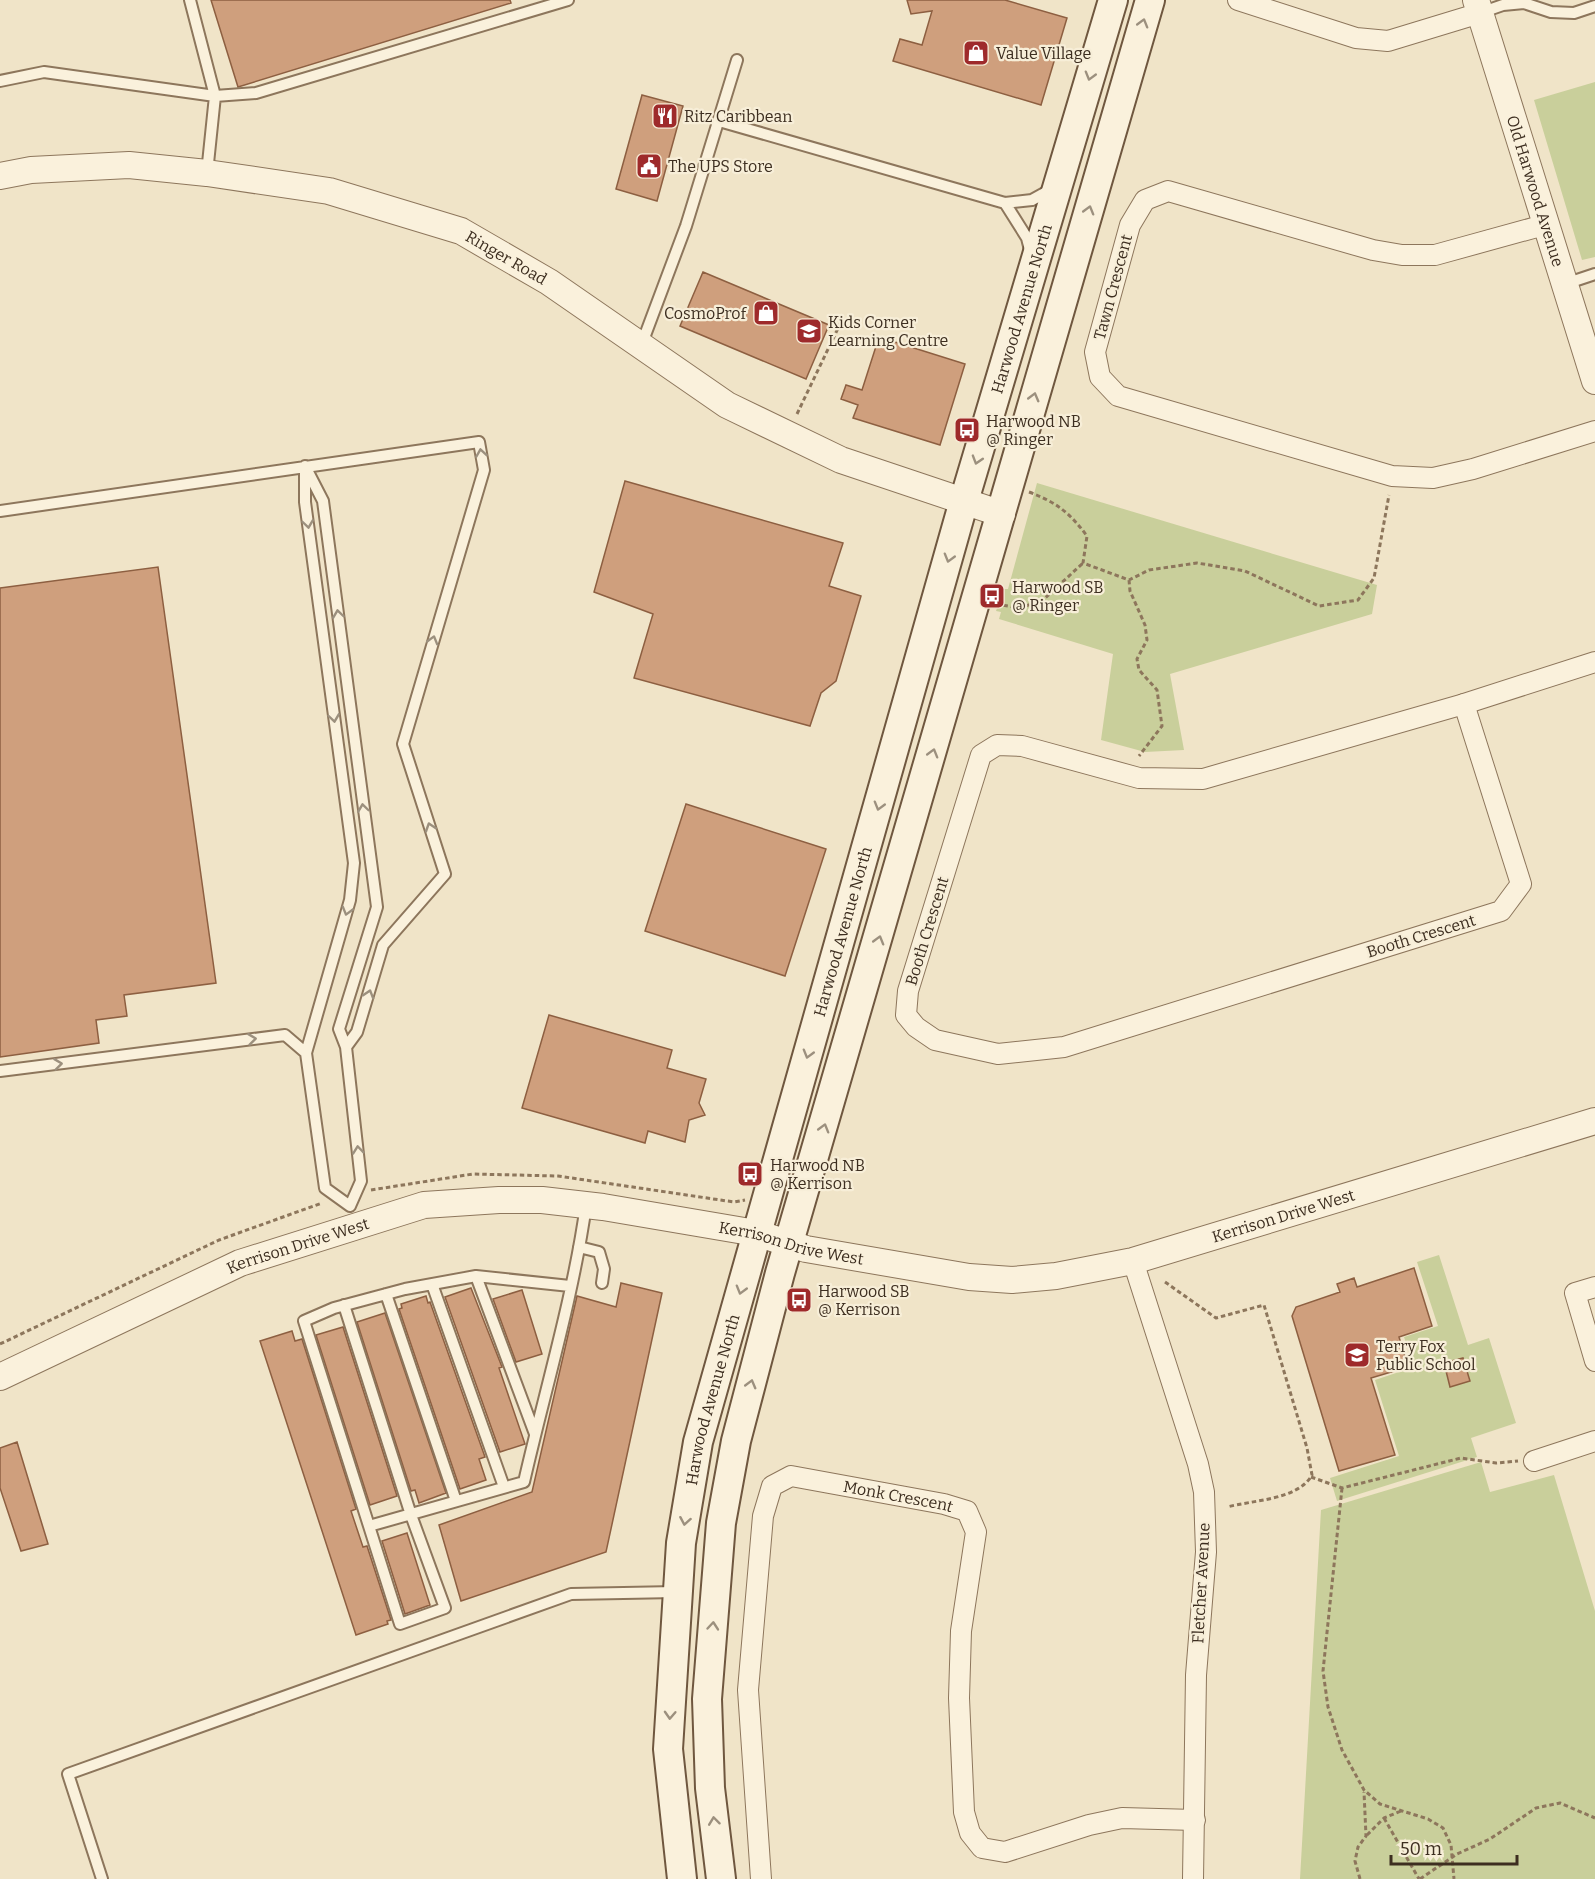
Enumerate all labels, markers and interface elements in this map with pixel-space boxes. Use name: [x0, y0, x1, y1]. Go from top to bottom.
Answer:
one-way arrow: [1136, 18, 1149, 28]
shop icon: Value Village: [961, 38, 991, 68]
place label: Value Village: [996, 44, 1091, 63]
one-way arrow: [1085, 71, 1098, 81]
restaurant icon: Ritz Caribbean: [650, 101, 680, 131]
place label: Ritz Caribbean: [684, 107, 792, 126]
street label: Old Harwood Avenue: [1503, 113, 1568, 269]
public building icon: The UPS Store: [634, 151, 664, 181]
place label: The UPS Store: [668, 157, 773, 176]
one-way arrow: [1082, 205, 1094, 216]
street label: Harwood Avenue North: [987, 222, 1055, 396]
street label: Ringer Road: [463, 226, 551, 289]
street label: Tawn Crescent: [1090, 232, 1136, 342]
shop icon: CosmoProf: [751, 298, 781, 328]
place label: CosmoProf: [664, 304, 747, 323]
place label: Kids Corner Learning Centre: [828, 313, 948, 350]
school or university icon: Kids Corner Learning Centre: [794, 316, 824, 346]
one-way arrow: [1026, 392, 1039, 402]
place label: Harwood NB @ Ringer: [986, 412, 1081, 449]
bus stop icon: Harwood NB @ Ringer: [952, 415, 982, 445]
one-way arrow: [476, 448, 488, 457]
one-way arrow: [972, 454, 984, 465]
one-way arrow: [301, 520, 313, 529]
one-way arrow: [944, 552, 956, 563]
place label: Harwood SB @ Ringer: [1012, 578, 1104, 615]
bus stop icon: Harwood SB @ Ringer: [977, 581, 1007, 611]
one-way arrow: [332, 610, 344, 619]
one-way arrow: [426, 635, 438, 646]
one-way arrow: [327, 713, 340, 722]
one-way arrow: [926, 748, 938, 759]
one-way arrow: [874, 800, 886, 811]
one-way arrow: [358, 803, 370, 812]
one-way arrow: [425, 822, 437, 833]
street label: Harwood Avenue North: [809, 844, 875, 1019]
street label: Booth Crescent: [901, 874, 953, 988]
one-way arrow: [342, 905, 354, 916]
street label: Booth Crescent: [1364, 910, 1478, 962]
one-way arrow: [872, 935, 884, 946]
one-way arrow: [362, 989, 374, 1000]
one-way arrow: [247, 1034, 256, 1046]
one-way arrow: [803, 1048, 815, 1059]
one-way arrow: [53, 1058, 63, 1070]
one-way arrow: [817, 1123, 829, 1134]
one-way arrow: [352, 1145, 365, 1154]
place label: Harwood NB @ Kerrison: [770, 1156, 865, 1193]
bus stop icon: Harwood NB @ Kerrison: [735, 1159, 765, 1189]
street label: Kerrison Drive West: [1210, 1185, 1357, 1246]
street label: Kerrison Drive West: [223, 1213, 371, 1278]
street label: Kerrison Drive West: [717, 1217, 865, 1268]
place label: Harwood SB @ Kerrison: [818, 1282, 910, 1319]
one-way arrow: [736, 1284, 748, 1294]
bus stop icon: Harwood SB @ Kerrison: [784, 1285, 814, 1315]
street label: Harwood Avenue North: [681, 1312, 743, 1486]
place label: Terry Fox Public School: [1376, 1337, 1476, 1374]
school or university icon: Terry Fox Public School: [1342, 1340, 1372, 1370]
one-way arrow: [744, 1379, 756, 1390]
street label: Monk Crescent: [842, 1476, 956, 1516]
one-way arrow: [679, 1516, 691, 1525]
street label: Fletcher Avenue: [1188, 1522, 1214, 1644]
one-way arrow: [706, 1622, 719, 1631]
one-way arrow: [664, 1711, 677, 1720]
one-way arrow: [709, 1816, 721, 1826]
scale bar: [1391, 1828, 1517, 1866]
text: 50 m: [1400, 1838, 1442, 1860]

